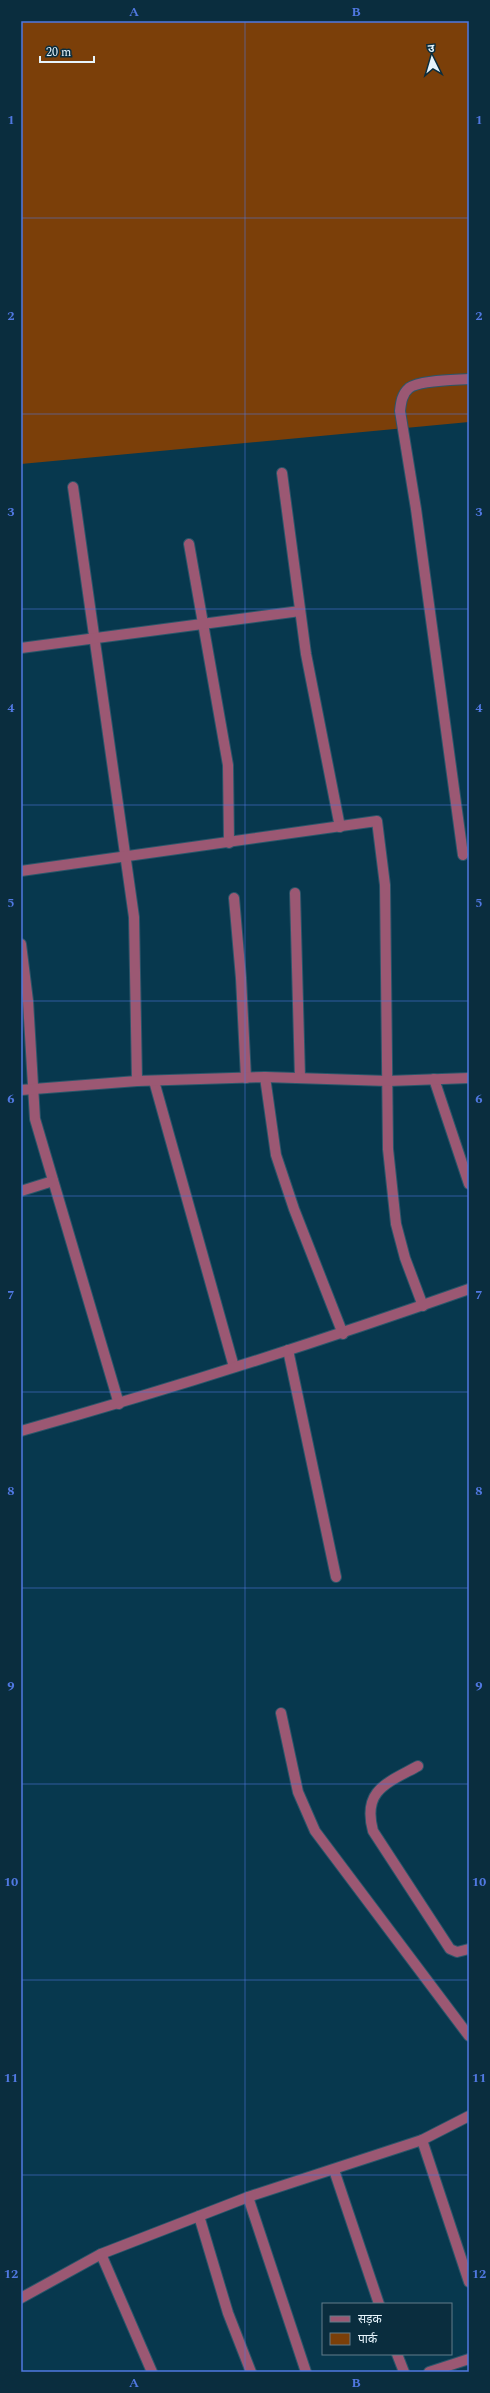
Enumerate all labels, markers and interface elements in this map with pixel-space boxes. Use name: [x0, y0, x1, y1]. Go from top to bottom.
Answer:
text: A: [129, 2, 139, 22]
text: B: [351, 2, 361, 22]
scale bar: [40, 38, 94, 64]
north arrow: [412, 38, 452, 78]
text: उ: [427, 40, 436, 57]
text: 20 m: [46, 43, 71, 62]
text: 1: [7, 110, 15, 130]
text: 1: [475, 110, 483, 130]
text: 2: [7, 306, 15, 326]
text: 2: [475, 306, 483, 326]
text: 3: [7, 502, 15, 522]
text: 3: [475, 502, 483, 522]
text: 4: [7, 698, 15, 718]
text: 4: [475, 698, 483, 718]
text: 5: [7, 893, 15, 913]
text: 5: [475, 893, 483, 913]
text: 6: [7, 1089, 15, 1109]
text: 6: [475, 1089, 483, 1109]
text: 7: [7, 1285, 15, 1305]
text: 7: [475, 1285, 483, 1305]
text: 8: [7, 1481, 15, 1501]
text: 8: [475, 1481, 483, 1501]
text: 9: [7, 1676, 15, 1696]
text: 9: [475, 1676, 483, 1696]
text: 10: [4, 1872, 18, 1892]
text: 10: [472, 1872, 486, 1892]
text: 11: [4, 2068, 18, 2088]
text: 11: [472, 2068, 486, 2088]
text: 12: [4, 2264, 18, 2284]
text: 12: [472, 2264, 486, 2284]
legend: [322, 2303, 452, 2355]
text: सड़क: [358, 2310, 383, 2329]
text: पार्क: [358, 2330, 378, 2349]
text: A: [129, 2373, 139, 2393]
text: B: [351, 2373, 361, 2393]

